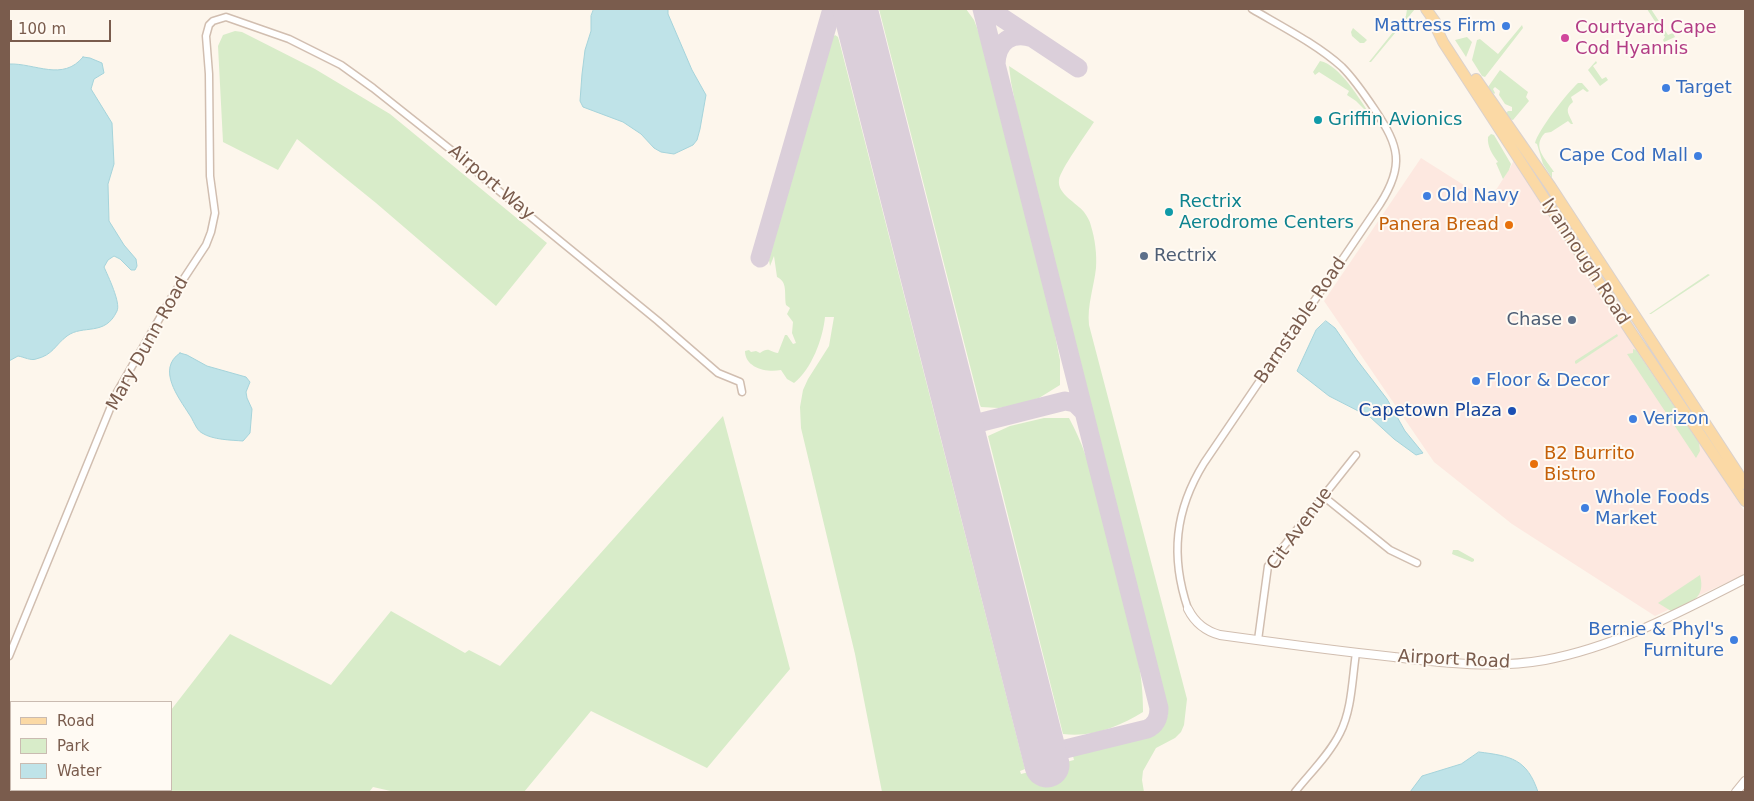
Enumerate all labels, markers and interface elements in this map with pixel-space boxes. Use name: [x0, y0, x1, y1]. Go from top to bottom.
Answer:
scale bar: [12, 10, 114, 42]
place label: Mattress Firm: [1374, 15, 1496, 37]
place label: Courtyard Cape Cod Hyannis: [1575, 17, 1716, 59]
text: 100 m: [18, 20, 66, 38]
marker: Mattress Firm: [1500, 20, 1512, 32]
marker: Courtyard Cape Cod Hyannis: [1559, 32, 1571, 44]
place label: Target: [1676, 77, 1732, 99]
marker: Target: [1660, 82, 1672, 94]
place label: Griffin Avionics: [1328, 109, 1462, 131]
marker: Griffin Avionics: [1312, 114, 1324, 126]
street label: Airport Way: [444, 141, 538, 225]
place label: Cape Cod Mall: [1559, 145, 1688, 167]
marker: Cape Cod Mall: [1692, 150, 1704, 162]
place label: Old Navy: [1437, 185, 1519, 207]
marker: Old Navy: [1421, 190, 1433, 202]
place label: Rectrix Aerodrome Centers: [1179, 191, 1354, 233]
street label: Iyannough Road: [1536, 195, 1634, 329]
marker: Rectrix Aerodrome Centers: [1163, 206, 1175, 218]
place label: Panera Bread: [1378, 214, 1499, 236]
marker: Panera Bread: [1503, 219, 1515, 231]
place label: Rectrix: [1154, 245, 1217, 267]
marker: Rectrix: [1138, 250, 1150, 262]
street label: Barnstable Road: [1251, 254, 1351, 388]
street label: Mary Dunn Road: [102, 273, 194, 415]
place label: Chase: [1507, 309, 1562, 331]
marker: Chase: [1566, 314, 1578, 326]
place label: Floor & Decor: [1486, 370, 1610, 392]
marker: Floor & Decor: [1470, 375, 1482, 387]
place label: Capetown Plaza: [1359, 400, 1502, 422]
marker: Capetown Plaza: [1506, 405, 1518, 417]
place label: Verizon: [1643, 408, 1709, 430]
marker: Verizon: [1627, 413, 1639, 425]
place label: B2 Burrito Bistro: [1544, 443, 1635, 486]
marker: B2 Burrito Bistro: [1528, 458, 1540, 470]
street label: Cit Avenue: [1263, 483, 1337, 575]
place label: Whole Foods Market: [1595, 487, 1710, 530]
marker: Whole Foods Market: [1579, 502, 1591, 514]
place label: Bernie & Phyl's Furniture: [1588, 619, 1724, 662]
marker: Bernie & Phyl's Furniture: [1728, 634, 1740, 646]
street label: Airport Road: [1397, 646, 1511, 674]
legend: [10, 701, 172, 791]
text: Road: [57, 712, 95, 730]
text: Park: [57, 737, 89, 755]
text: Water: [57, 762, 101, 780]

